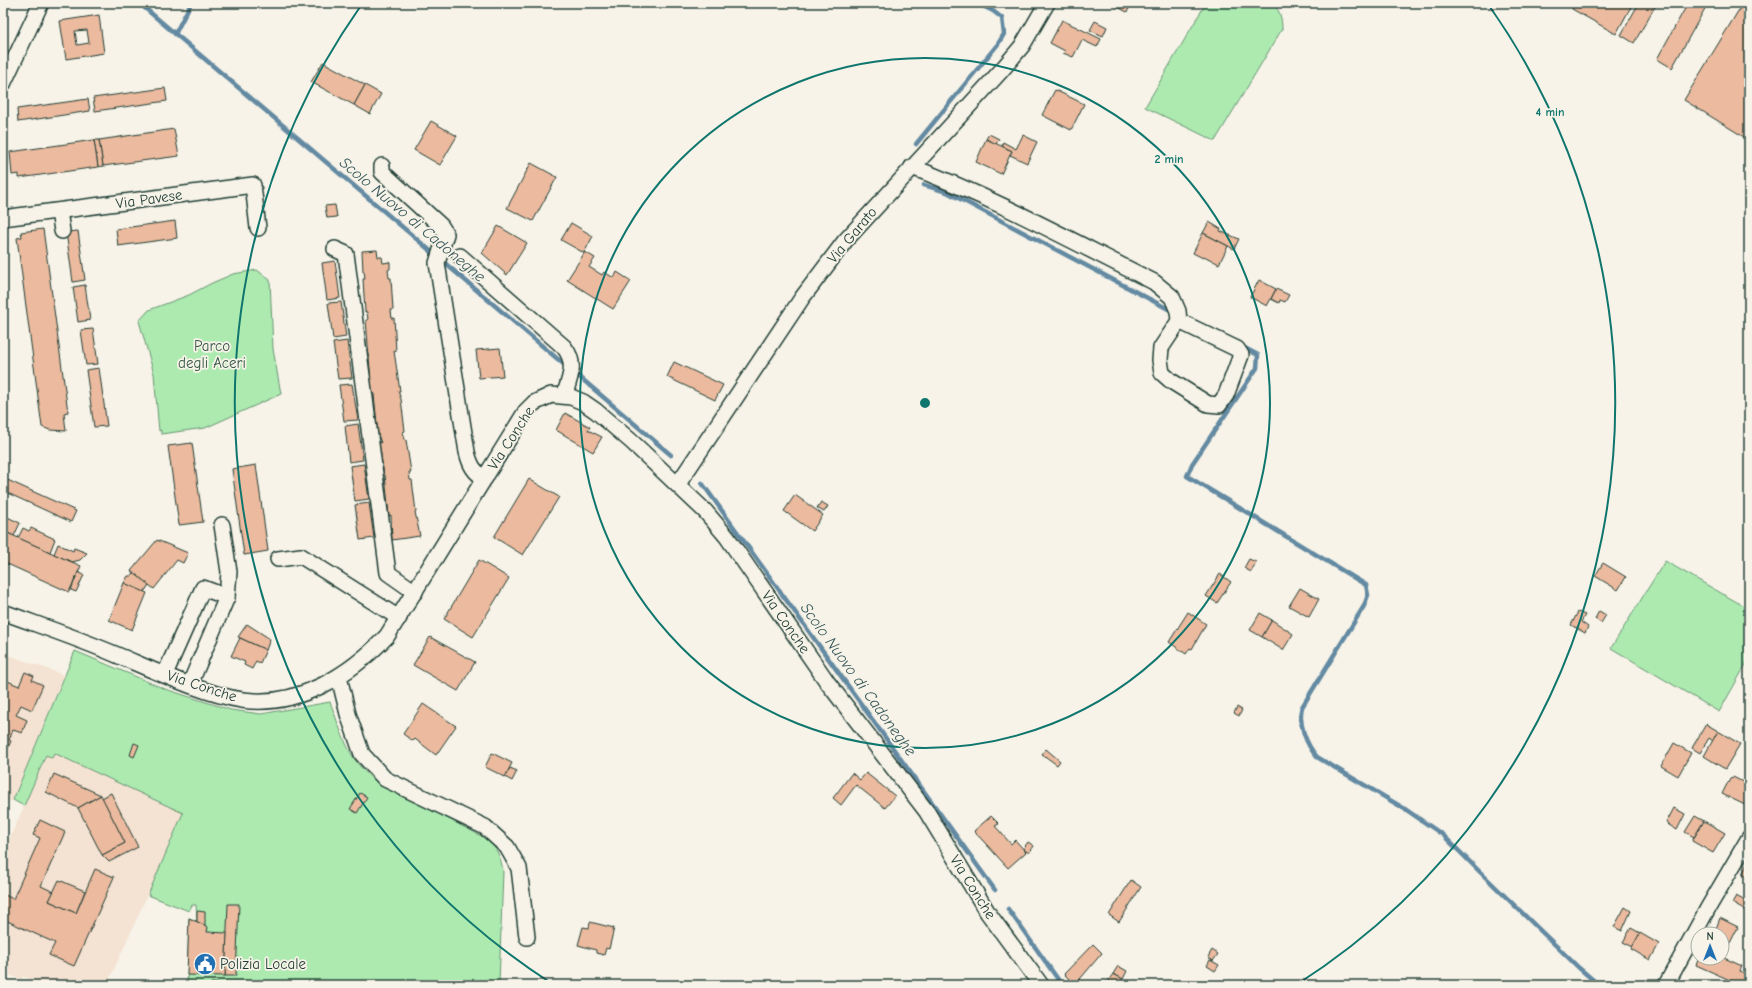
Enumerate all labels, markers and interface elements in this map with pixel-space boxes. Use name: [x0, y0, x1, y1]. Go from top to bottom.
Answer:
text: 4 min: [1536, 105, 1564, 119]
text: 2 min: [1154, 152, 1184, 166]
water label: Scolo Nuovo di Cadoneghe: [336, 154, 489, 286]
street label: Via Pavese: [115, 185, 184, 213]
street label: Via Garato: [823, 203, 881, 267]
park label: Parco degli Aceri: [178, 337, 246, 372]
centre of rings: [918, 396, 932, 410]
street label: Via Conche: [484, 402, 539, 473]
street label: Via Conche: [758, 587, 814, 657]
water label: Scolo Nuovo di Cadoneghe: [797, 600, 920, 760]
street label: Via Conche: [165, 666, 240, 706]
street label: Via Conche: [946, 852, 1000, 923]
north arrow: [1690, 926, 1730, 966]
text: N: [1706, 930, 1714, 943]
public building icon: Polizia Locale: [192, 951, 218, 977]
place label: Polizia Locale: [220, 955, 306, 973]

